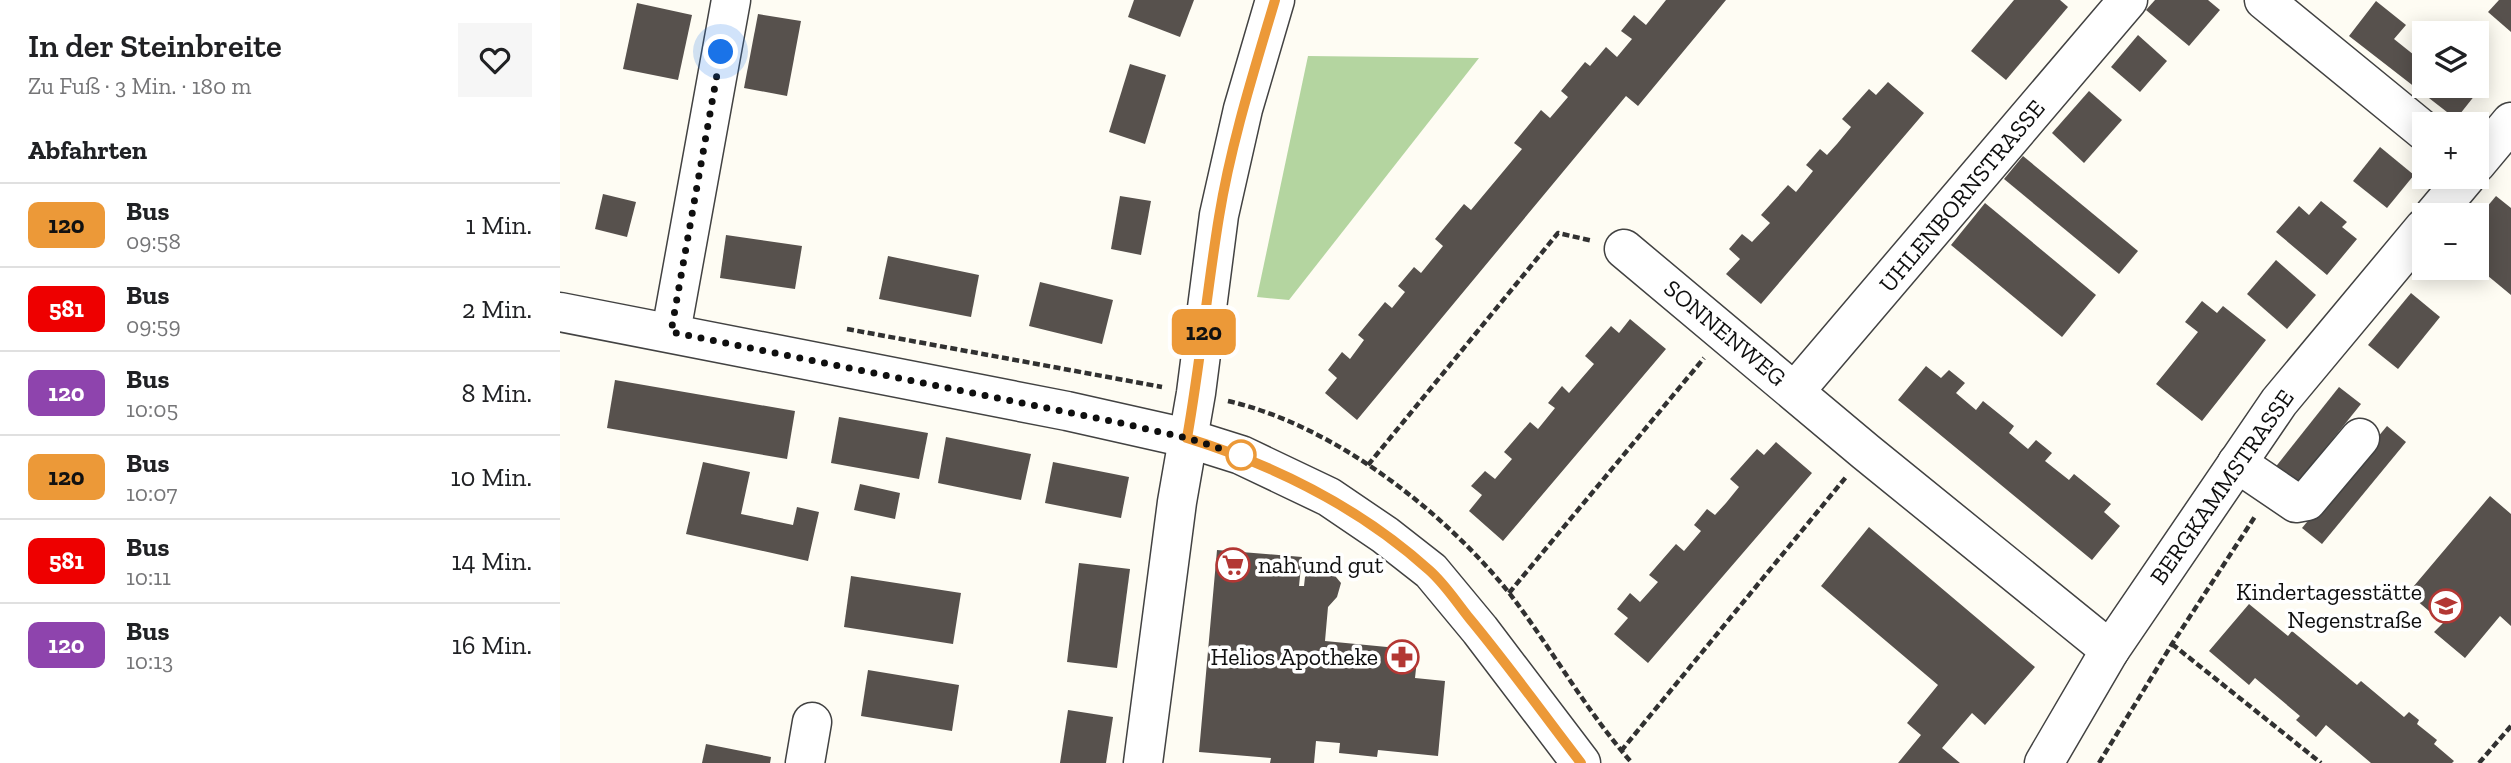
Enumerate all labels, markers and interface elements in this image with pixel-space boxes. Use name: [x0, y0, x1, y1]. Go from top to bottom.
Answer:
map controls: [2412, 21, 2489, 280]
button: layers: [2412, 21, 2489, 98]
button: heart: [458, 23, 532, 97]
text: In der Steinbreite: [28, 26, 282, 65]
your location: [703, 34, 738, 69]
text: Zu Fuß · 3 Min. · 180 m: [28, 72, 251, 100]
street label: UHLENBORNSTRASSE: [1873, 94, 2051, 298]
button: +: [2412, 112, 2489, 189]
text: Abfahrten: [28, 134, 147, 166]
text: Bus: [126, 195, 169, 227]
button: −: [2412, 203, 2489, 280]
text: 1 Min.: [465, 209, 532, 241]
text: 120: [48, 210, 85, 239]
text: 09:58: [126, 227, 181, 255]
street label: SONNENWEG: [1658, 273, 1792, 392]
text: Bus: [126, 279, 169, 311]
text: 2 Min.: [462, 293, 532, 325]
text: 581: [49, 294, 84, 323]
line badge: 120: [1164, 309, 1244, 355]
text: 09:59: [126, 311, 181, 339]
text: 120: [1186, 317, 1222, 346]
text: Bus: [126, 363, 169, 395]
text: 8 Min.: [462, 377, 532, 409]
text: 120: [48, 378, 85, 407]
street label: BERGKAMMSTRASSE: [2144, 384, 2300, 590]
text: 10:05: [126, 395, 178, 423]
unlabelled marker: [1226, 440, 1256, 470]
text: Bus: [126, 447, 169, 479]
text: 10 Min.: [451, 461, 532, 493]
text: 120: [48, 462, 85, 491]
text: 10:07: [126, 479, 177, 507]
text: Bus: [126, 531, 169, 563]
text: 14 Min.: [451, 545, 532, 577]
text: 581: [49, 546, 84, 575]
supermarket icon: nah und gut: [1214, 546, 1252, 584]
place label: nah und gut: [1258, 550, 1383, 579]
text: 10:11: [126, 563, 171, 591]
place label: Kindertagesstätte Negenstraße: [2236, 577, 2422, 634]
school or university icon: Kindertagesstätte Negenstraße: [2427, 587, 2465, 625]
text: Bus: [126, 615, 169, 647]
text: 16 Min.: [452, 629, 532, 661]
text: 120: [48, 630, 85, 659]
pharmacy icon: Helios Apotheke: [1383, 638, 1421, 676]
place label: Helios Apotheke: [1211, 642, 1378, 671]
text: 10:13: [126, 647, 173, 675]

